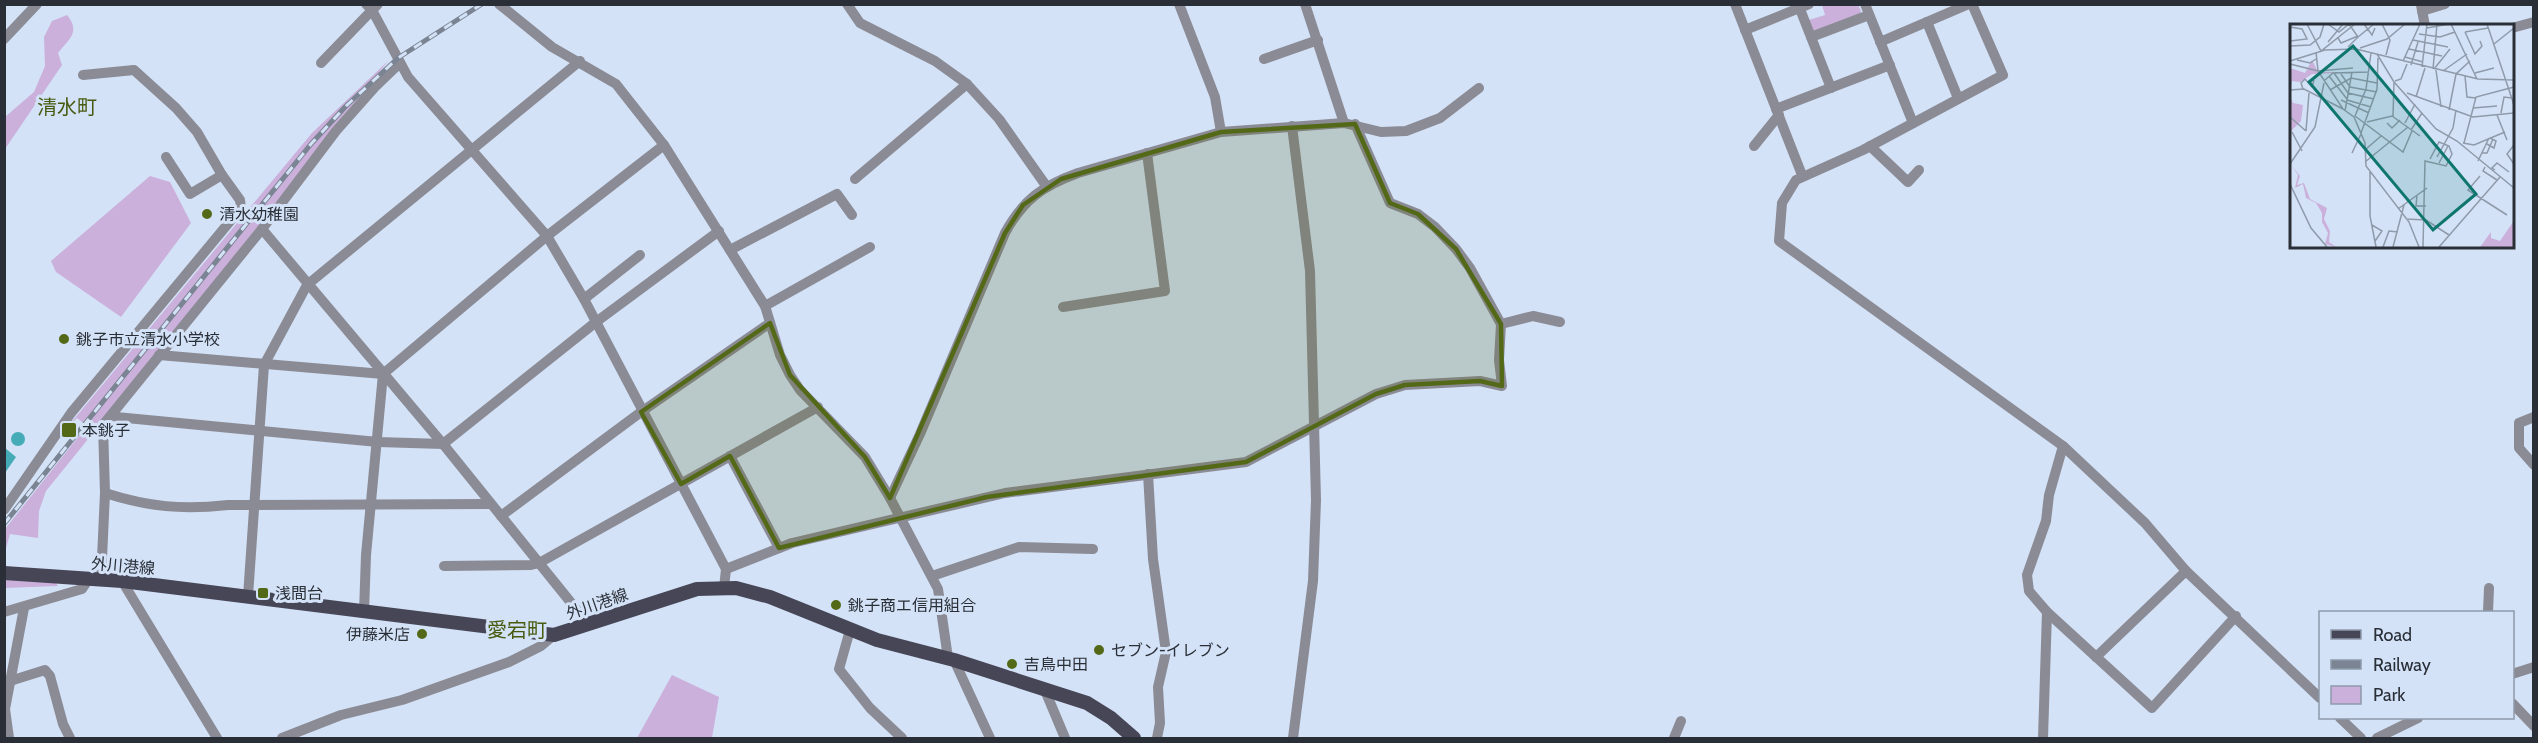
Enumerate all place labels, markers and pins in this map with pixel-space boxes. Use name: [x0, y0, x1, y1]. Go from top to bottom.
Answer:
place label: 清水幼稚園: [219, 205, 299, 224]
marker: 清水幼稚園: [200, 207, 214, 221]
place label: 銚子市立清水小学校: [76, 330, 220, 349]
marker: 銚子市立清水小学校: [57, 332, 71, 346]
marker: 本銚子: [60, 421, 78, 439]
place label: 本銚子: [82, 421, 130, 440]
place label: 浅間台: [275, 584, 323, 603]
marker: 浅間台: [256, 586, 270, 600]
place label: 銚子商エ信用組合: [848, 596, 976, 615]
marker: 銚子商エ信用組合: [829, 598, 843, 612]
place label: 伊藤米店: [346, 625, 410, 644]
marker: 伊藤米店: [415, 627, 429, 641]
place label: セブン-イレブン: [1111, 641, 1230, 660]
marker: セブン-イレブン: [1092, 643, 1106, 657]
place label: 吉鳥中田: [1024, 655, 1088, 674]
marker: 吉鳥中田: [1005, 657, 1019, 671]

